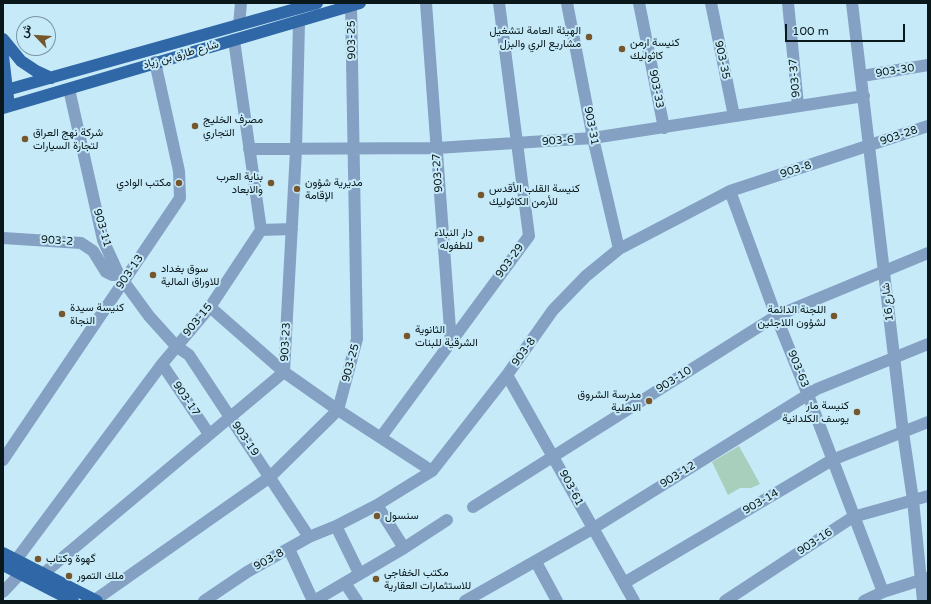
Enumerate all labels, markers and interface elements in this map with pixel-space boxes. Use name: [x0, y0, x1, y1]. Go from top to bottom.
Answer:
north arrow: [16, 16, 56, 56]
scale bar: [787, 16, 907, 42]
street label: 903-25: [345, 20, 359, 60]
text: ش: [17, 22, 34, 40]
place label: الهيئة العامة لتشغيل مشاريع الري والبزل: [490, 24, 581, 50]
text: 100 m: [792, 24, 829, 38]
marker: الهيئة العامة لتشغيل مشاريع الري والبزل: [584, 32, 594, 42]
place label: كنيسة ارمن كاثوليك: [630, 36, 680, 62]
street label: شارع طارق بن زياد: [142, 38, 220, 72]
street label: 903-35: [711, 40, 733, 80]
marker: كنيسة ارمن كاثوليك: [617, 44, 627, 54]
street label: 903-37: [787, 58, 803, 98]
street label: 903-30: [875, 61, 915, 81]
street label: 903-33: [646, 69, 666, 109]
street label: 903-31: [581, 106, 601, 146]
place label: مصرف الخليج التجاري: [203, 113, 263, 139]
marker: مصرف الخليج التجاري: [190, 121, 200, 131]
street label: 903-28: [878, 123, 920, 149]
place label: شركة نهج العراق لتجارة السيارات: [33, 126, 103, 152]
street label: 903-6: [542, 133, 574, 149]
marker: شركة نهج العراق لتجارة السيارات: [20, 134, 30, 144]
street label: 903-27: [430, 153, 446, 193]
street label: 903-8: [779, 159, 813, 181]
place label: بناية العرب والابعاد: [216, 170, 263, 196]
place label: مكتب الوادي: [116, 176, 171, 190]
place label: مديرية شؤون الإقامة: [305, 176, 363, 202]
marker: مكتب الوادي: [174, 178, 184, 188]
marker: بناية العرب والابعاد: [266, 178, 276, 188]
place label: كنيسة القلب الأقدس للأرمن الكاثوليك: [489, 182, 580, 208]
marker: مديرية شؤون الإقامة: [292, 184, 302, 194]
marker: كنيسة القلب الأقدس للأرمن الكاثوليك: [476, 190, 486, 200]
street label: 903-11: [90, 207, 114, 249]
place label: دار النبلاء للطفوله: [434, 226, 473, 252]
street label: 903-2: [41, 233, 73, 249]
marker: دار النبلاء للطفوله: [476, 234, 486, 244]
street label: 903-29: [493, 241, 527, 281]
street label: 903-13: [114, 252, 146, 292]
place label: سوق بغداد للاوراق المالية: [161, 262, 219, 288]
marker: سوق بغداد للاوراق المالية: [148, 270, 158, 280]
street label: شارع 16: [879, 282, 897, 322]
place label: كنيسة سيدة النجاة: [70, 301, 124, 327]
street label: 903-15: [181, 301, 215, 339]
place label: اللجنة الدائمة لشؤون اللاجئين: [757, 303, 826, 329]
marker: كنيسة سيدة النجاة: [57, 309, 67, 319]
marker: اللجنة الدائمة لشؤون اللاجئين: [829, 311, 839, 321]
street label: 903-23: [278, 322, 294, 362]
place label: الثانوية الشرقية للبنات: [415, 323, 478, 349]
marker: الثانوية الشرقية للبنات: [402, 331, 412, 341]
street label: 903-8: [509, 335, 539, 369]
street label: 903-25: [340, 342, 362, 384]
street label: 903-63: [785, 348, 811, 390]
street label: 903-10: [654, 364, 694, 396]
street label: 903-17: [170, 379, 202, 419]
place label: مدرسة الشروق الاهلية: [578, 388, 641, 414]
marker: مدرسة الشروق الاهلية: [644, 396, 654, 406]
place label: كنيسة مار يوسف الكلدانية: [782, 399, 849, 425]
marker: كنيسة مار يوسف الكلدانية: [852, 407, 862, 417]
street label: 903-19: [229, 419, 261, 459]
street label: 903-12: [658, 459, 698, 491]
street label: 903-61: [556, 468, 586, 508]
street label: 903-14: [741, 487, 781, 517]
place label: سنسول: [385, 509, 419, 523]
marker: سنسول: [372, 511, 382, 521]
street label: 903-16: [795, 526, 835, 558]
street label: 903-8: [252, 546, 286, 574]
place label: گهوة وكتاب: [46, 552, 96, 566]
marker: گهوة وكتاب: [33, 554, 43, 564]
place label: مكتب الخفاجي للاستثمارات العقارية: [384, 566, 471, 592]
place label: ملك التمور: [77, 569, 124, 583]
marker: ملك التمور: [64, 571, 74, 581]
marker: مكتب الخفاجي للاستثمارات العقارية: [371, 574, 381, 584]

